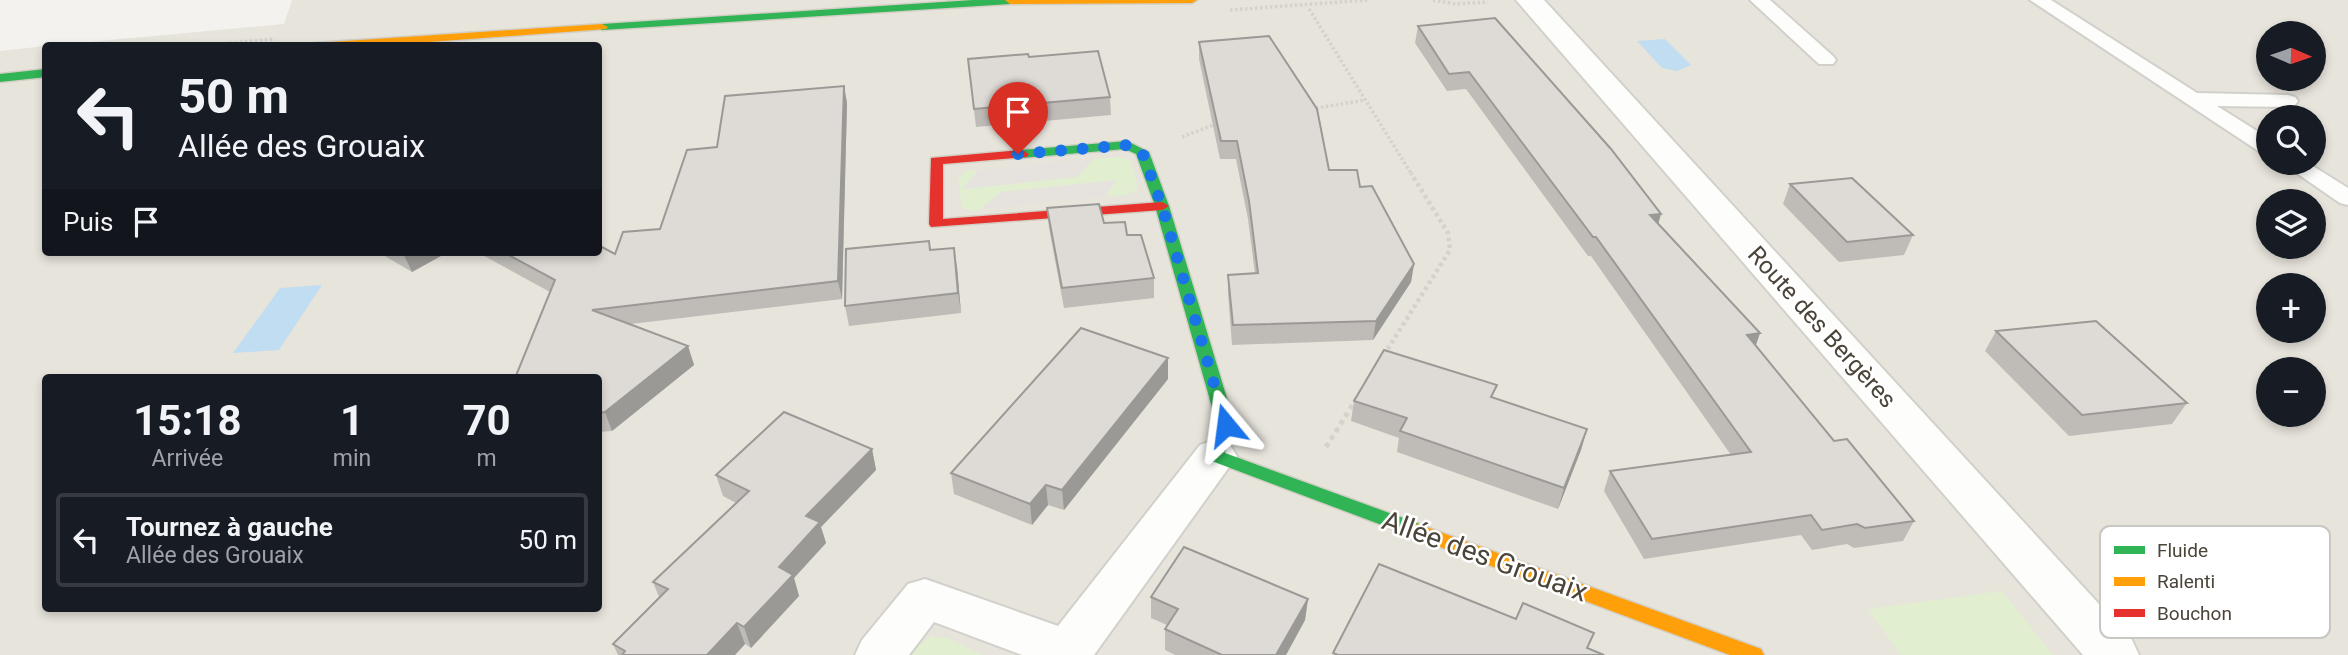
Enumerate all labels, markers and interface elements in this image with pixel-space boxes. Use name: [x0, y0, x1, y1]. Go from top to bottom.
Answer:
north arrow: [2256, 21, 2326, 91]
map controls: [2256, 21, 2326, 427]
text: 50 m: [178, 68, 289, 125]
icon: left: [63, 70, 154, 161]
pin: [988, 82, 1048, 154]
icon: arrive: [999, 93, 1037, 131]
button: search: [2256, 105, 2326, 175]
text: Allée des Grouaix: [178, 127, 425, 165]
button: layers: [2256, 189, 2326, 259]
icon: arrive: [127, 203, 165, 241]
text: Puis: [63, 207, 113, 237]
street label: Route des Bergères: [1742, 240, 1902, 414]
button: +: [2256, 273, 2326, 343]
button: −: [2256, 357, 2326, 427]
position arrow: [1189, 388, 1263, 462]
text: 15:18: [133, 396, 242, 445]
text: 1: [340, 396, 364, 445]
text: 70: [463, 396, 511, 445]
text: Arrivée: [152, 445, 223, 472]
text: min: [333, 445, 371, 472]
text: m: [477, 445, 497, 472]
street label: Allée des Grouaix: [1378, 504, 1592, 609]
text: Tournez à gauche: [126, 512, 333, 542]
icon: left: [67, 521, 105, 559]
text: 50 m: [519, 525, 577, 555]
legend: [2100, 526, 2330, 638]
text: Fluide: [2157, 539, 2208, 562]
text: Allée des Grouaix: [126, 542, 304, 569]
text: Ralenti: [2157, 570, 2215, 593]
text: Bouchon: [2157, 602, 2232, 625]

